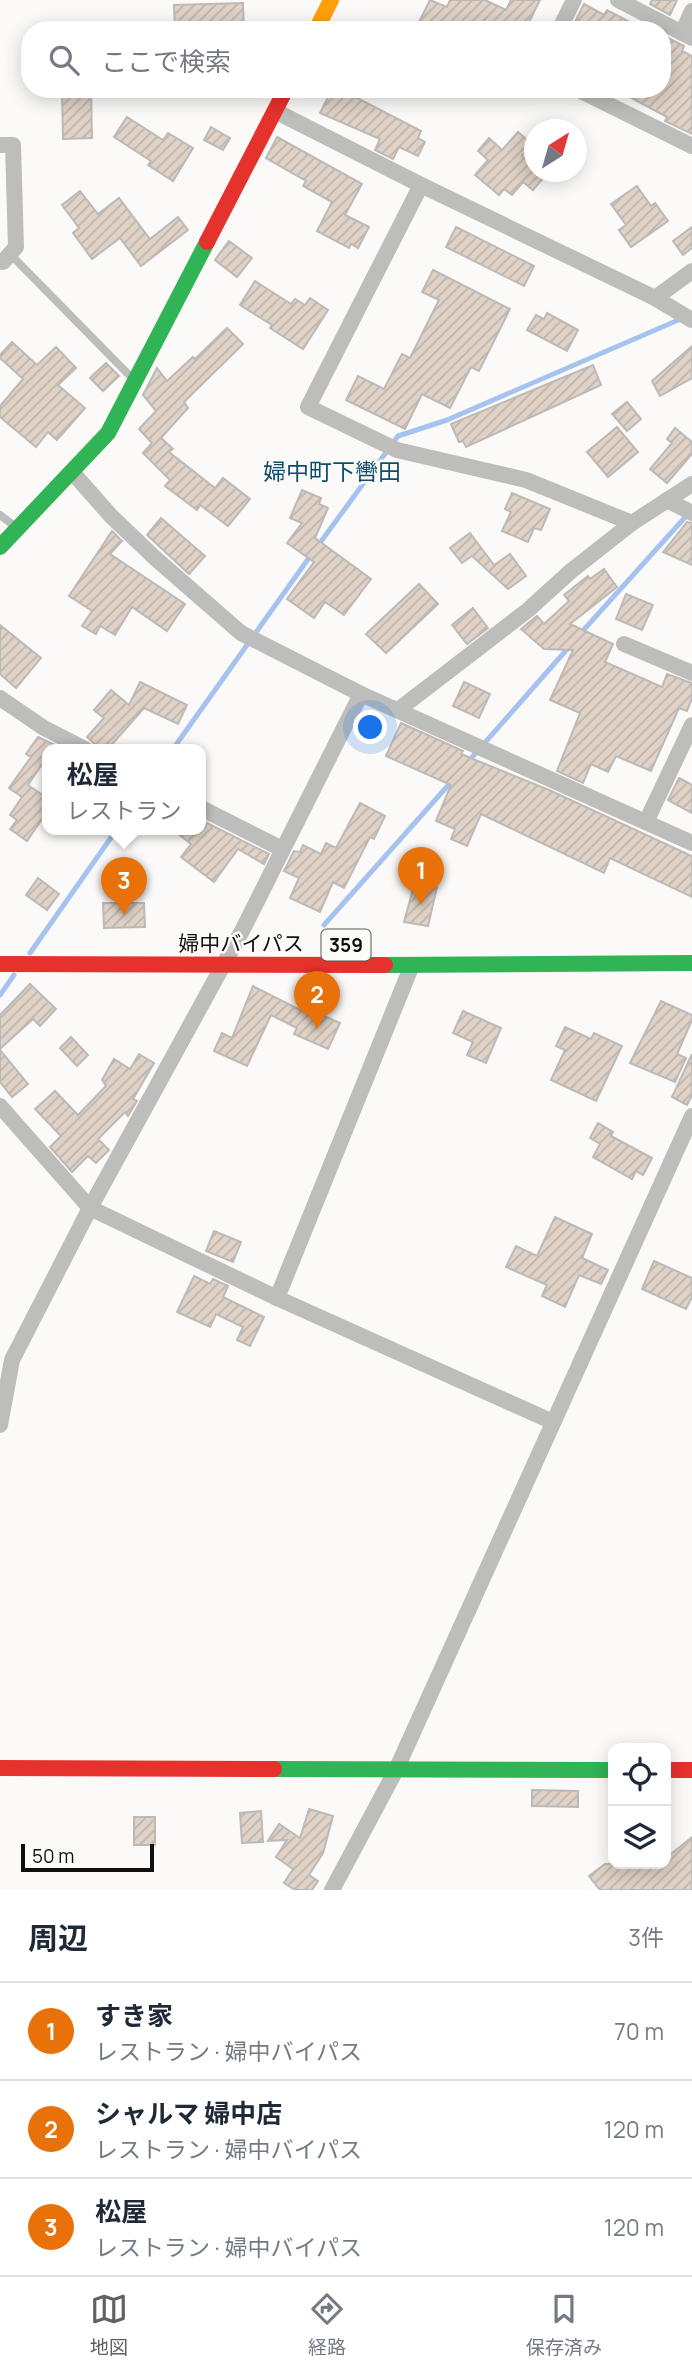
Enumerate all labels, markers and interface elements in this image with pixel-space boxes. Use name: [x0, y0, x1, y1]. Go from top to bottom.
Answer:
search box: [21, 21, 671, 98]
icon: search: [45, 41, 83, 79]
text: ここで検索: [101, 43, 231, 79]
north arrow: [524, 119, 587, 182]
district label: 婦中町下轡田: [263, 455, 401, 487]
your location: [353, 710, 387, 744]
popup: [42, 744, 206, 835]
text: 松屋: [67, 756, 119, 792]
text: レストラン: [67, 794, 182, 826]
pin: 1: [398, 847, 444, 905]
pin: 3: [101, 857, 147, 915]
street label: 婦中バイパス: [178, 929, 304, 957]
road number: 359: [322, 930, 370, 960]
pin: 2: [294, 971, 340, 1029]
map controls: [608, 1743, 671, 1869]
button: locate: [608, 1743, 671, 1806]
button: layers: [608, 1806, 671, 1869]
scale bar: [21, 1841, 154, 1873]
text: 50 m: [32, 1843, 74, 1869]
text: 周辺: [28, 1917, 88, 1958]
text: 3件: [628, 1921, 664, 1953]
text: すき家: [95, 1997, 173, 2033]
text: 1: [46, 2015, 56, 2047]
text: 70 m: [614, 2015, 664, 2047]
text: レストラン · 婦中バイパス: [95, 2035, 362, 2067]
text: シャルマ 婦中店: [95, 2095, 282, 2131]
text: 2: [44, 2113, 58, 2145]
text: 120 m: [604, 2113, 664, 2145]
text: レストラン · 婦中バイパス: [95, 2133, 362, 2165]
text: 松屋: [95, 2193, 147, 2229]
text: 3: [44, 2211, 58, 2243]
text: 120 m: [604, 2211, 664, 2243]
text: レストラン · 婦中バイパス: [95, 2231, 362, 2263]
tab: 地図: [90, 2290, 128, 2360]
tab: 経路: [308, 2290, 346, 2360]
tab: 保存済み: [526, 2290, 602, 2360]

